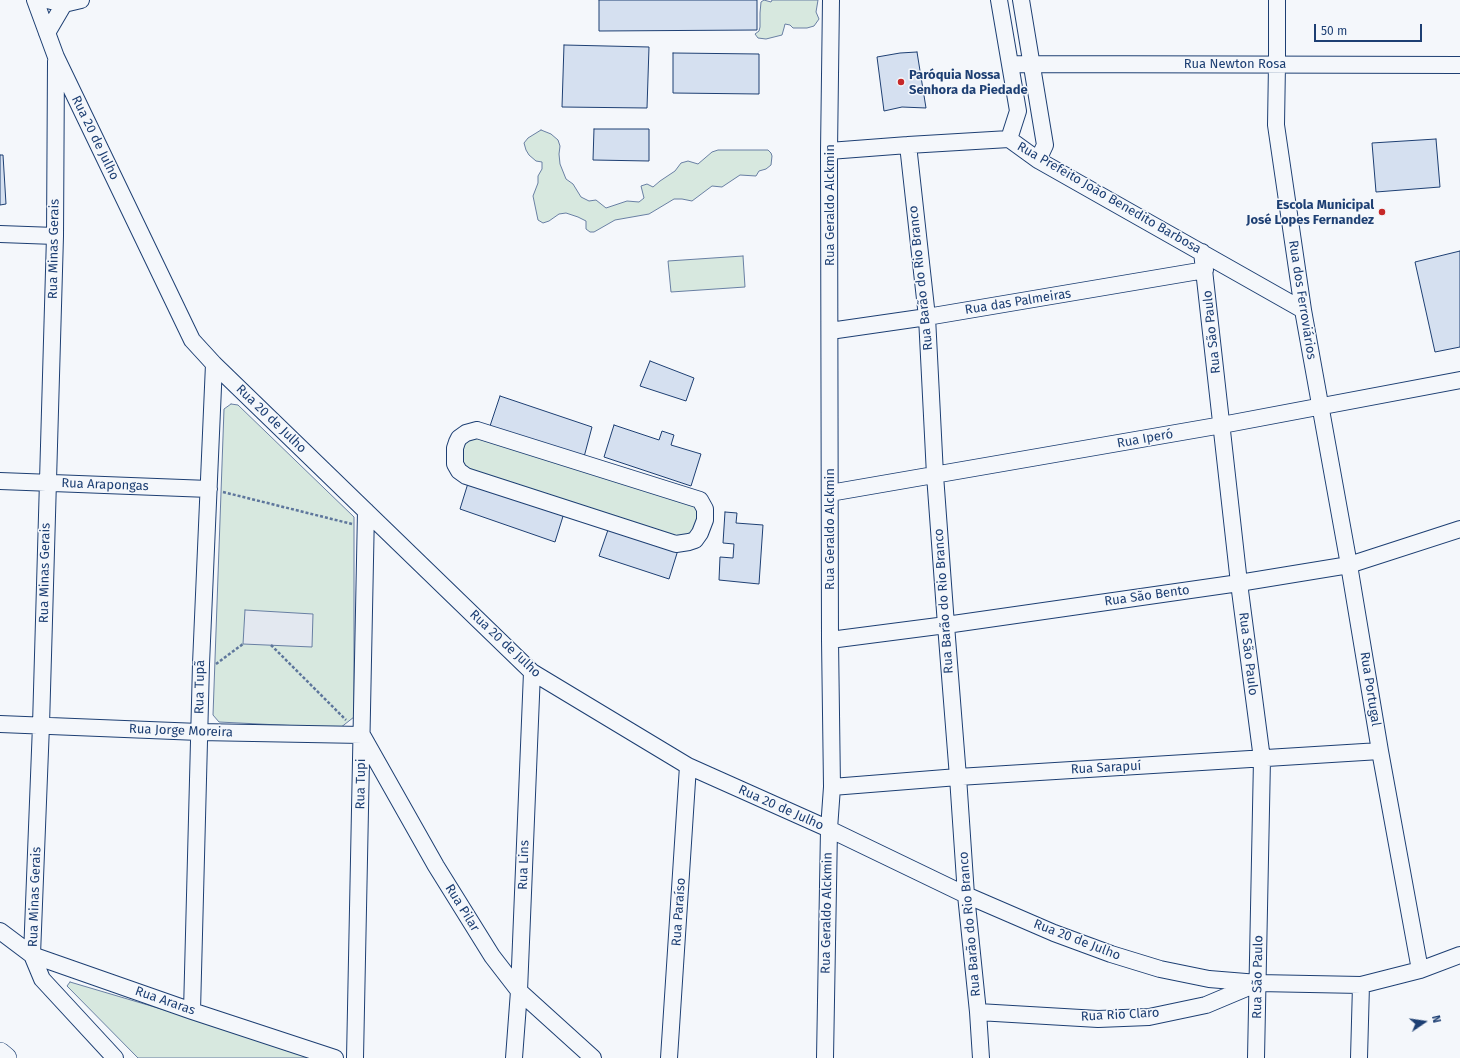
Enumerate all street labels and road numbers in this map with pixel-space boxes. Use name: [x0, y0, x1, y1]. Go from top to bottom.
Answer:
street label: Rua Newton Rosa: [1184, 56, 1286, 72]
street label: Rua 20 de Julho: [68, 93, 122, 183]
street label: Rua Prefeito João Benedito Barbosa: [1014, 139, 1204, 257]
street label: Rua Geraldo Alckmin: [822, 144, 838, 266]
street label: Rua Minas Gerais: [45, 199, 63, 299]
street label: Rua Barão do Rio Branco: [906, 205, 936, 351]
street label: Rua dos Ferroviários: [1285, 239, 1319, 361]
street label: Rua das Palmeiras: [964, 286, 1072, 318]
street label: Rua São Paulo: [1200, 289, 1224, 375]
street label: Rua 20 de Julho: [233, 381, 309, 457]
street label: Rua Iperó: [1116, 426, 1174, 452]
street label: Rua Geraldo Alckmin: [822, 468, 838, 590]
street label: Rua Arapongas: [61, 476, 149, 494]
street label: Rua Minas Gerais: [36, 523, 54, 623]
street label: Rua Barão do Rio Branco: [931, 528, 957, 674]
street label: Rua São Bento: [1103, 582, 1191, 610]
street label: Rua 20 de Julho: [466, 607, 544, 681]
street label: Rua São Paulo: [1235, 611, 1261, 697]
street label: Rua Portugal: [1356, 651, 1384, 727]
street label: Rua Tupã: [192, 660, 208, 714]
street label: Rua Jorge Moreira: [129, 721, 233, 741]
street label: Rua Tupi: [353, 758, 369, 810]
street label: Rua Sarapuí: [1070, 758, 1142, 778]
street label: Rua 20 de Julho: [736, 782, 826, 834]
street label: Rua Lins: [515, 840, 533, 890]
street label: Rua Minas Gerais: [25, 847, 45, 947]
street label: Rua Barão do Rio Branco: [956, 851, 984, 997]
street label: Rua Geraldo Alckmin: [818, 852, 836, 974]
street label: Rua Paraíso: [669, 877, 689, 947]
street label: Rua Pilar: [441, 881, 483, 935]
street label: Rua 20 de Julho: [1031, 916, 1123, 964]
street label: Rua São Paulo: [1249, 935, 1267, 1019]
street label: Rua Araras: [133, 983, 197, 1019]
street label: Rua Rio Claro: [1080, 1005, 1160, 1025]

